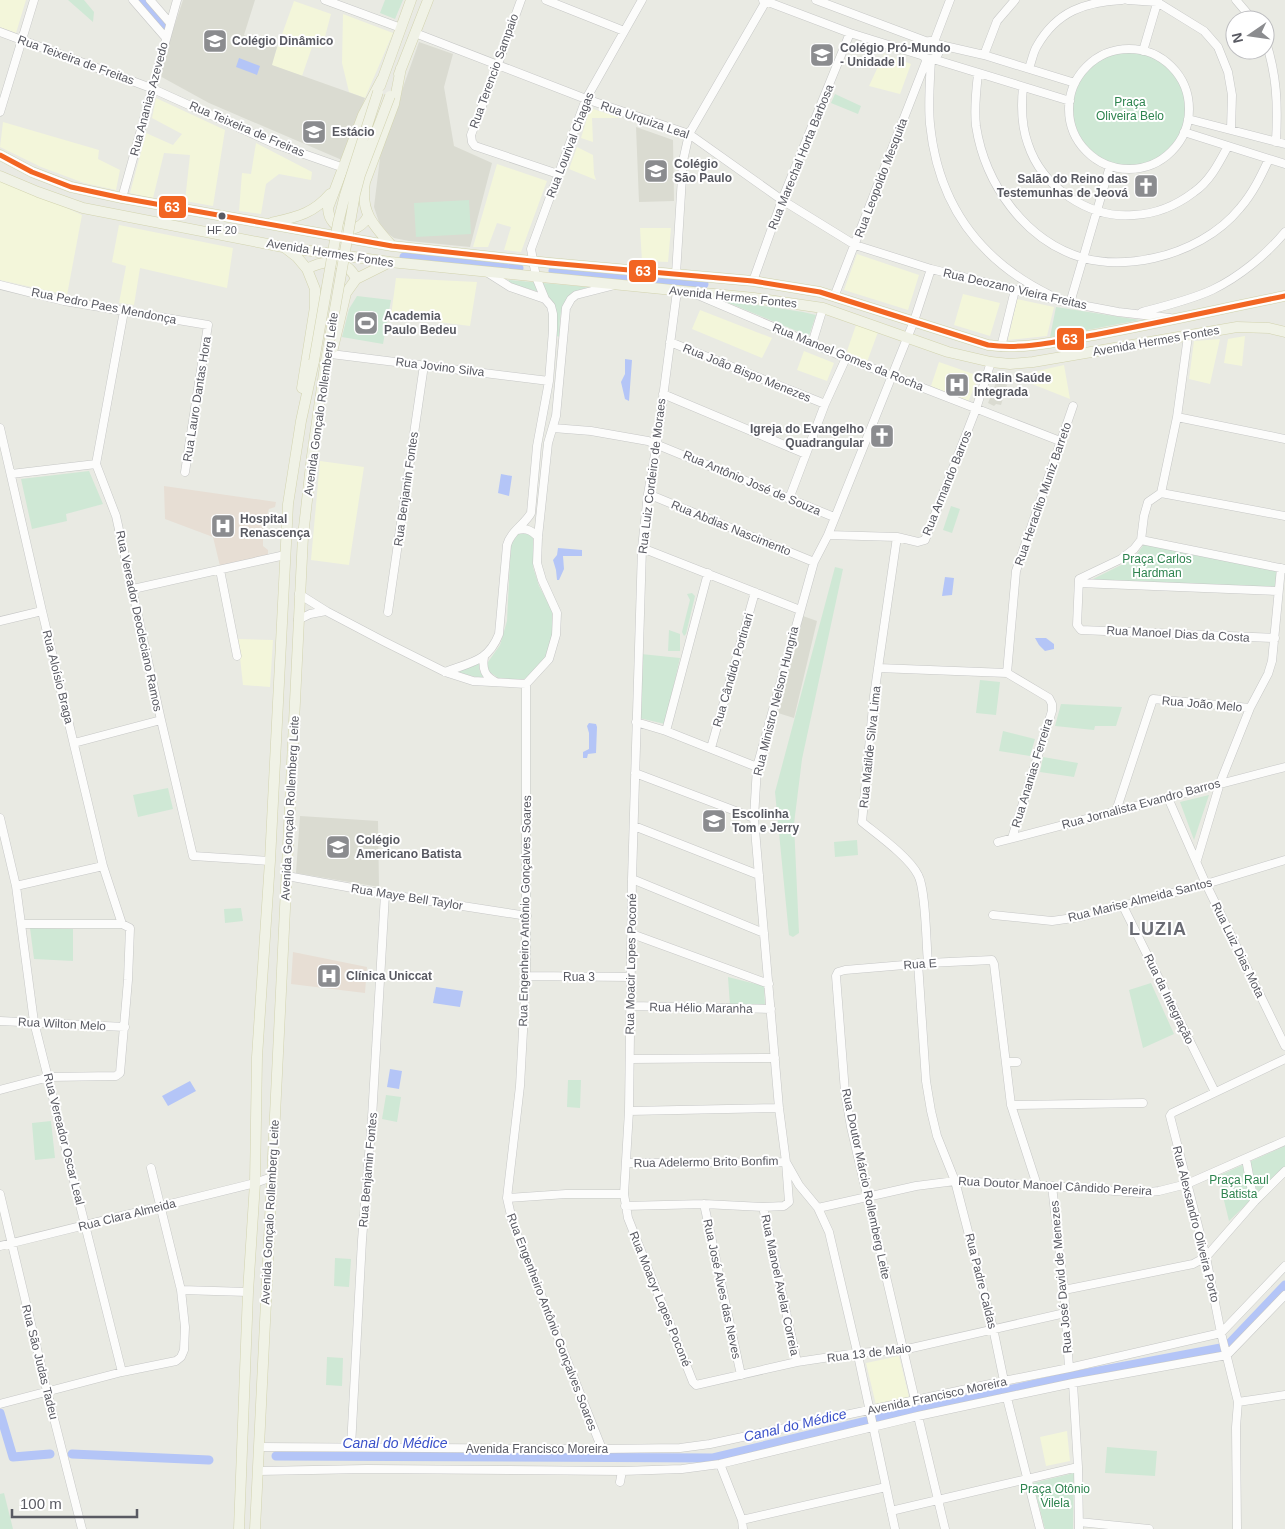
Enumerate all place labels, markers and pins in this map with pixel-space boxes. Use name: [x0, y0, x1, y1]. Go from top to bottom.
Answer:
school or university icon: Colégio Dinâmico: [202, 28, 228, 54]
place label: Colégio Dinâmico: [232, 34, 333, 48]
place label: Colégio Pró-Mundo - Unidade II: [840, 41, 951, 69]
school or university icon: Colégio Pró-Mundo - Unidade II: [809, 42, 835, 68]
school or university icon: Estácio: [301, 119, 327, 145]
place label: Estácio: [332, 125, 375, 139]
place label: Colégio São Paulo: [674, 157, 732, 185]
school or university icon: Colégio São Paulo: [643, 158, 669, 184]
place label: Salão do Reino das Testemunhas de Jeová: [997, 172, 1128, 200]
church icon: Salão do Reino das Testemunhas de Jeová: [1133, 173, 1159, 199]
marker: HF 20: [217, 211, 227, 221]
place label: HF 20: [207, 224, 237, 236]
place label: Academia Paulo Bedeu: [384, 309, 457, 337]
sports icon: Academia Paulo Bedeu: [353, 310, 379, 336]
place label: CRalin Saúde Integrada: [974, 371, 1052, 399]
hospital icon: CRalin Saúde Integrada: [944, 372, 970, 398]
place label: Igreja do Evangelho Quadrangular: [750, 422, 864, 450]
church icon: Igreja do Evangelho Quadrangular: [869, 423, 895, 449]
place label: Hospital Renascença: [240, 512, 310, 540]
hospital icon: Hospital Renascença: [210, 513, 236, 539]
place label: Escolinha Tom e Jerry: [732, 807, 799, 835]
school or university icon: Escolinha Tom e Jerry: [701, 808, 727, 834]
place label: Colégio Americano Batista: [356, 833, 462, 861]
school or university icon: Colégio Americano Batista: [325, 834, 351, 860]
hospital icon: Clínica Uniccat: [316, 963, 342, 989]
place label: Clínica Uniccat: [346, 969, 432, 983]

